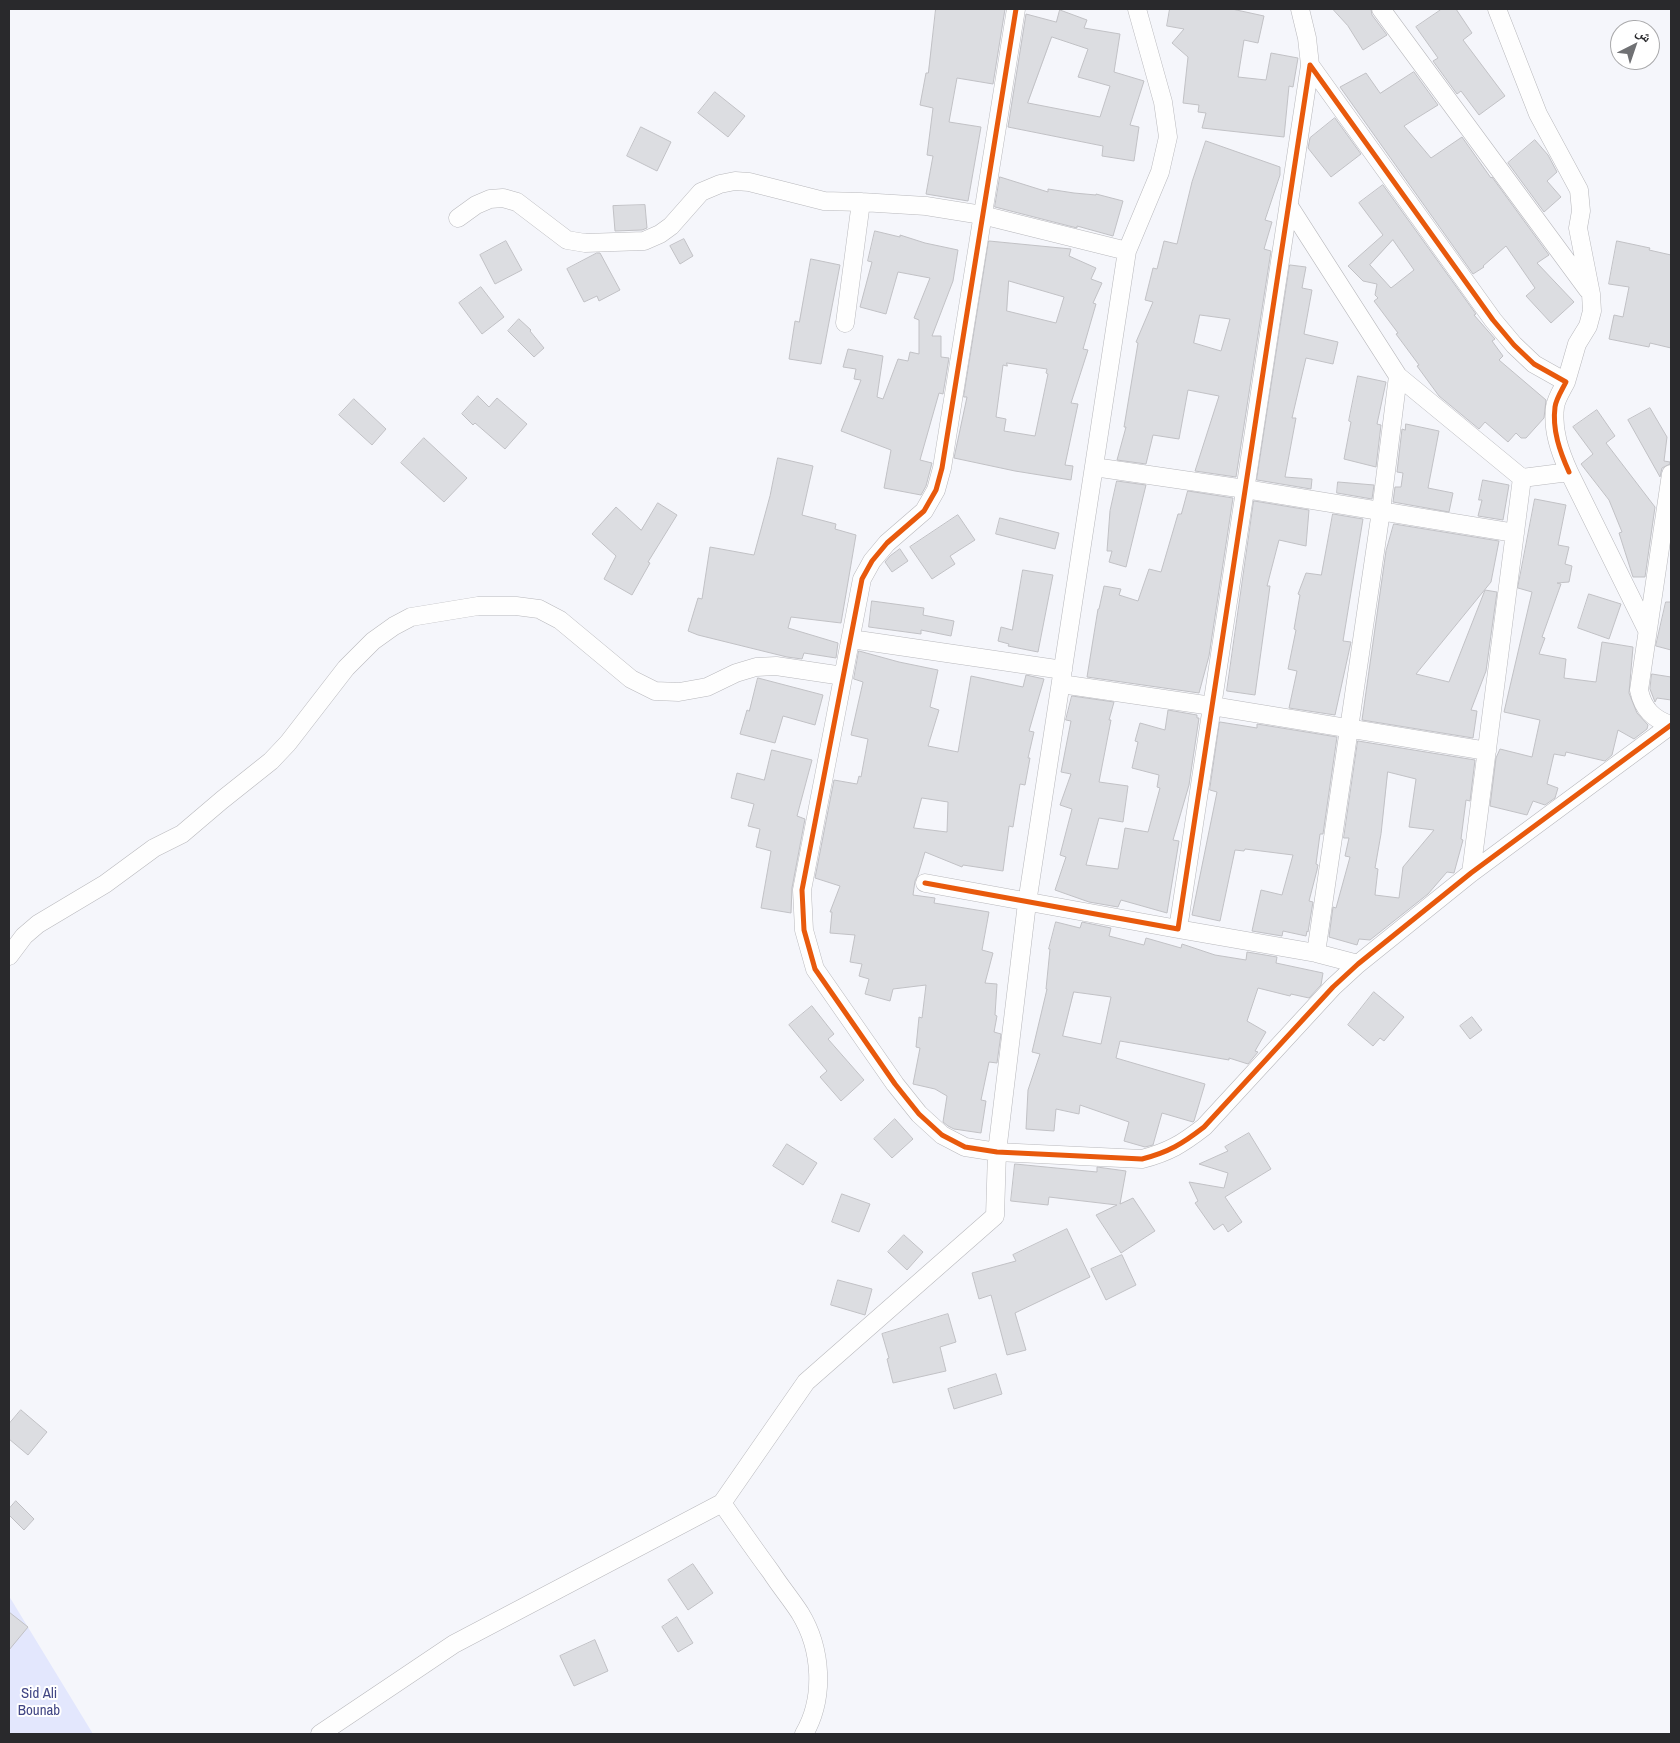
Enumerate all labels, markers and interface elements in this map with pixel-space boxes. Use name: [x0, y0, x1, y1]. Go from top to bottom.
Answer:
north arrow: [1610, 20, 1660, 70]
text: ش: [1633, 23, 1656, 46]
park label: Sid Ali Bounab: [18, 1685, 60, 1720]

